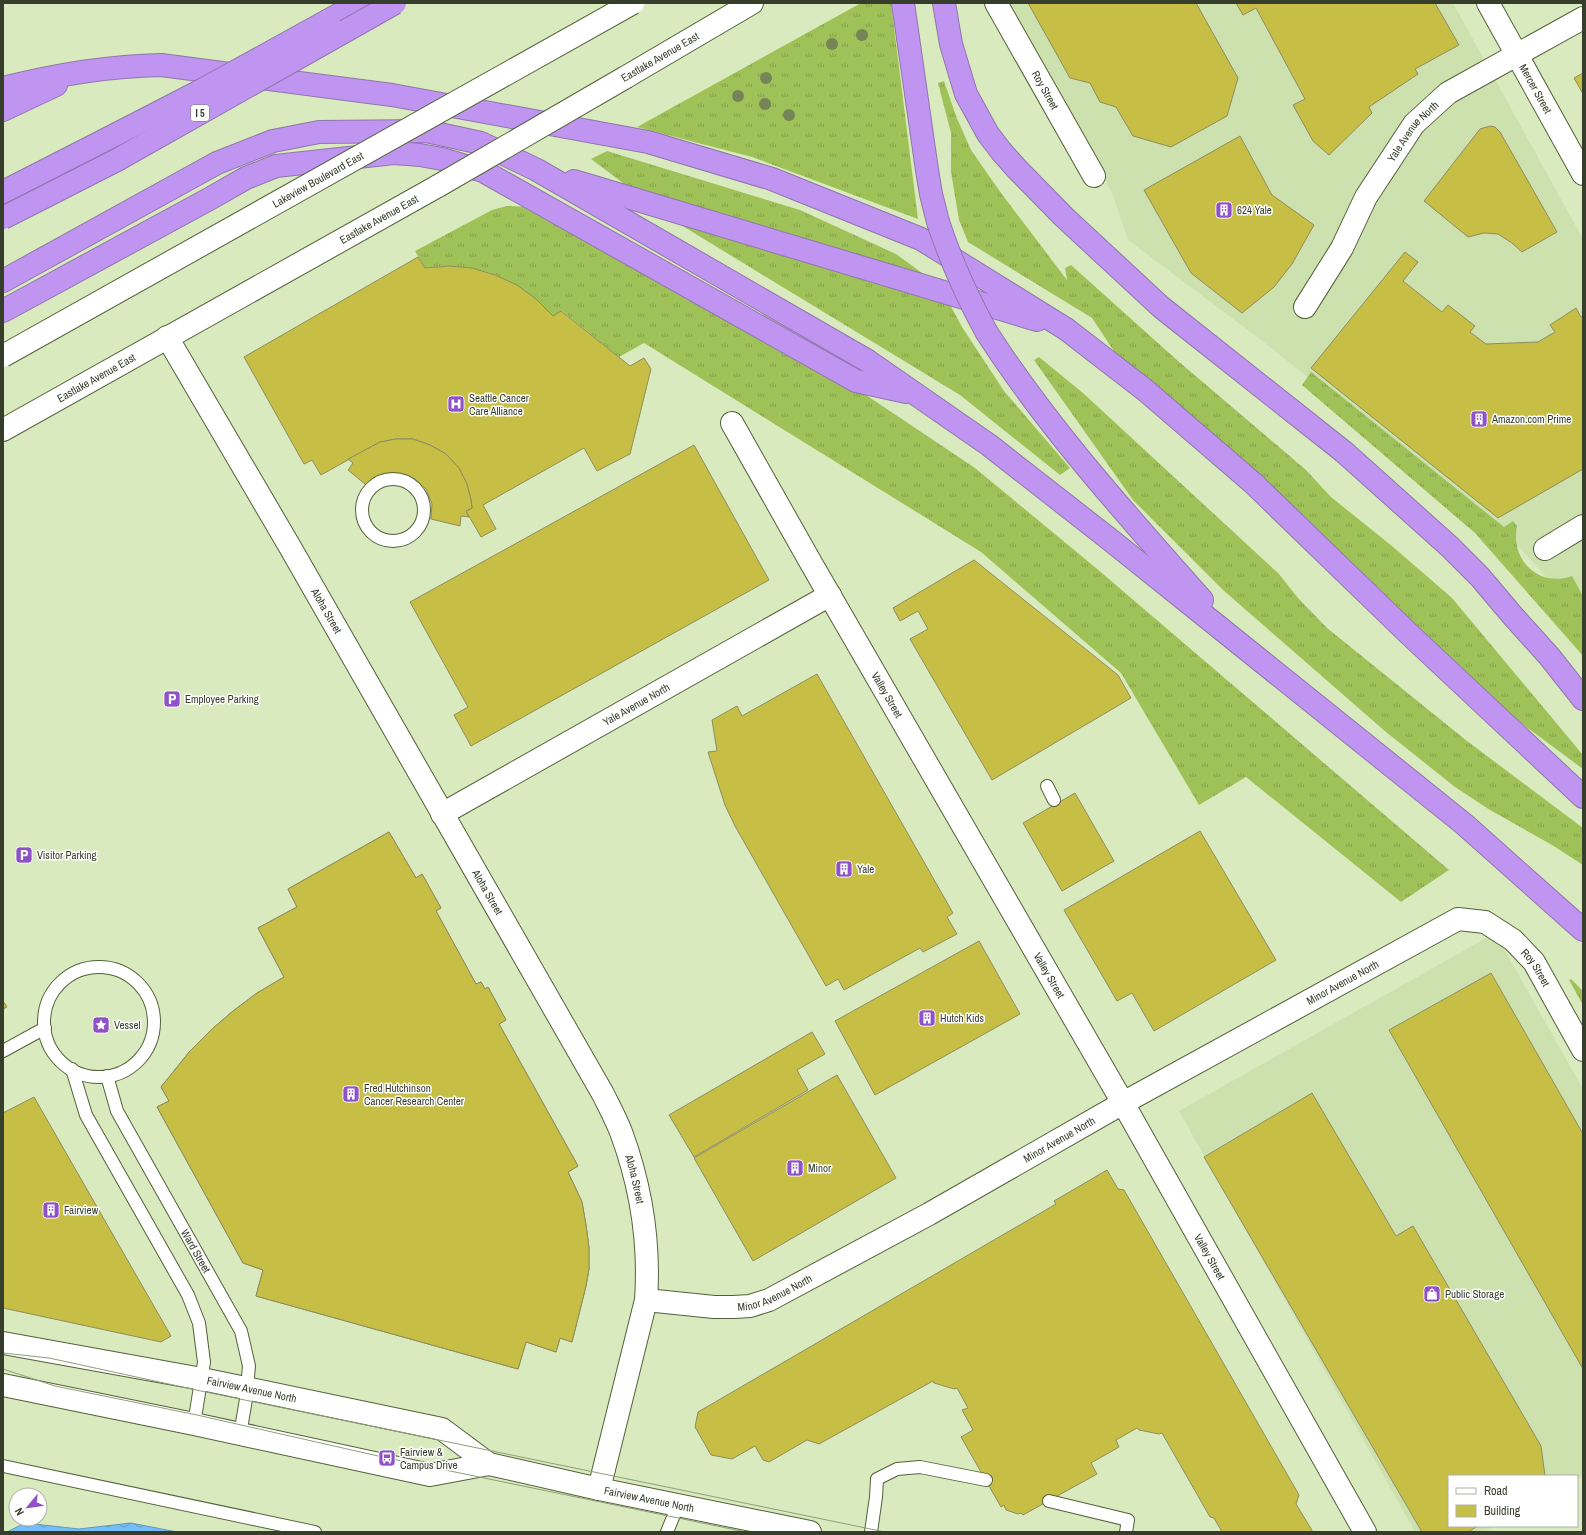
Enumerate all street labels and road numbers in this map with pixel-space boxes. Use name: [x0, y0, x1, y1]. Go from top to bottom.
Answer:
street label: Eastlake Avenue East: [619, 29, 702, 85]
street label: Mercer Street: [1516, 61, 1555, 116]
street label: Roy Street: [1029, 68, 1062, 112]
street label: Yale Avenue North: [1384, 98, 1442, 164]
road number: I 5: [191, 105, 209, 121]
street label: Lakeview Boulevard East: [270, 148, 366, 211]
street label: Eastlake Avenue East: [337, 191, 421, 247]
street label: Eastlake Avenue East: [55, 350, 138, 405]
street label: Aloha Street: [308, 585, 345, 636]
street label: Valley Street: [868, 669, 906, 721]
street label: Yale Avenue North: [600, 680, 672, 729]
street label: Aloha Street: [469, 866, 506, 918]
street label: Roy Street: [1518, 946, 1553, 989]
street label: Valley Street: [1031, 950, 1068, 1001]
street label: Minor Avenue North: [1304, 957, 1381, 1008]
street label: Minor Avenue North: [1021, 1113, 1098, 1165]
street label: Aloha Street: [622, 1152, 648, 1205]
street label: Ward Street: [178, 1227, 214, 1276]
street label: Valley Street: [1191, 1231, 1229, 1283]
street label: Minor Avenue North: [737, 1271, 814, 1314]
street label: Fairview Avenue North: [206, 1373, 298, 1406]
street label: Fairview Avenue North: [603, 1483, 695, 1515]

